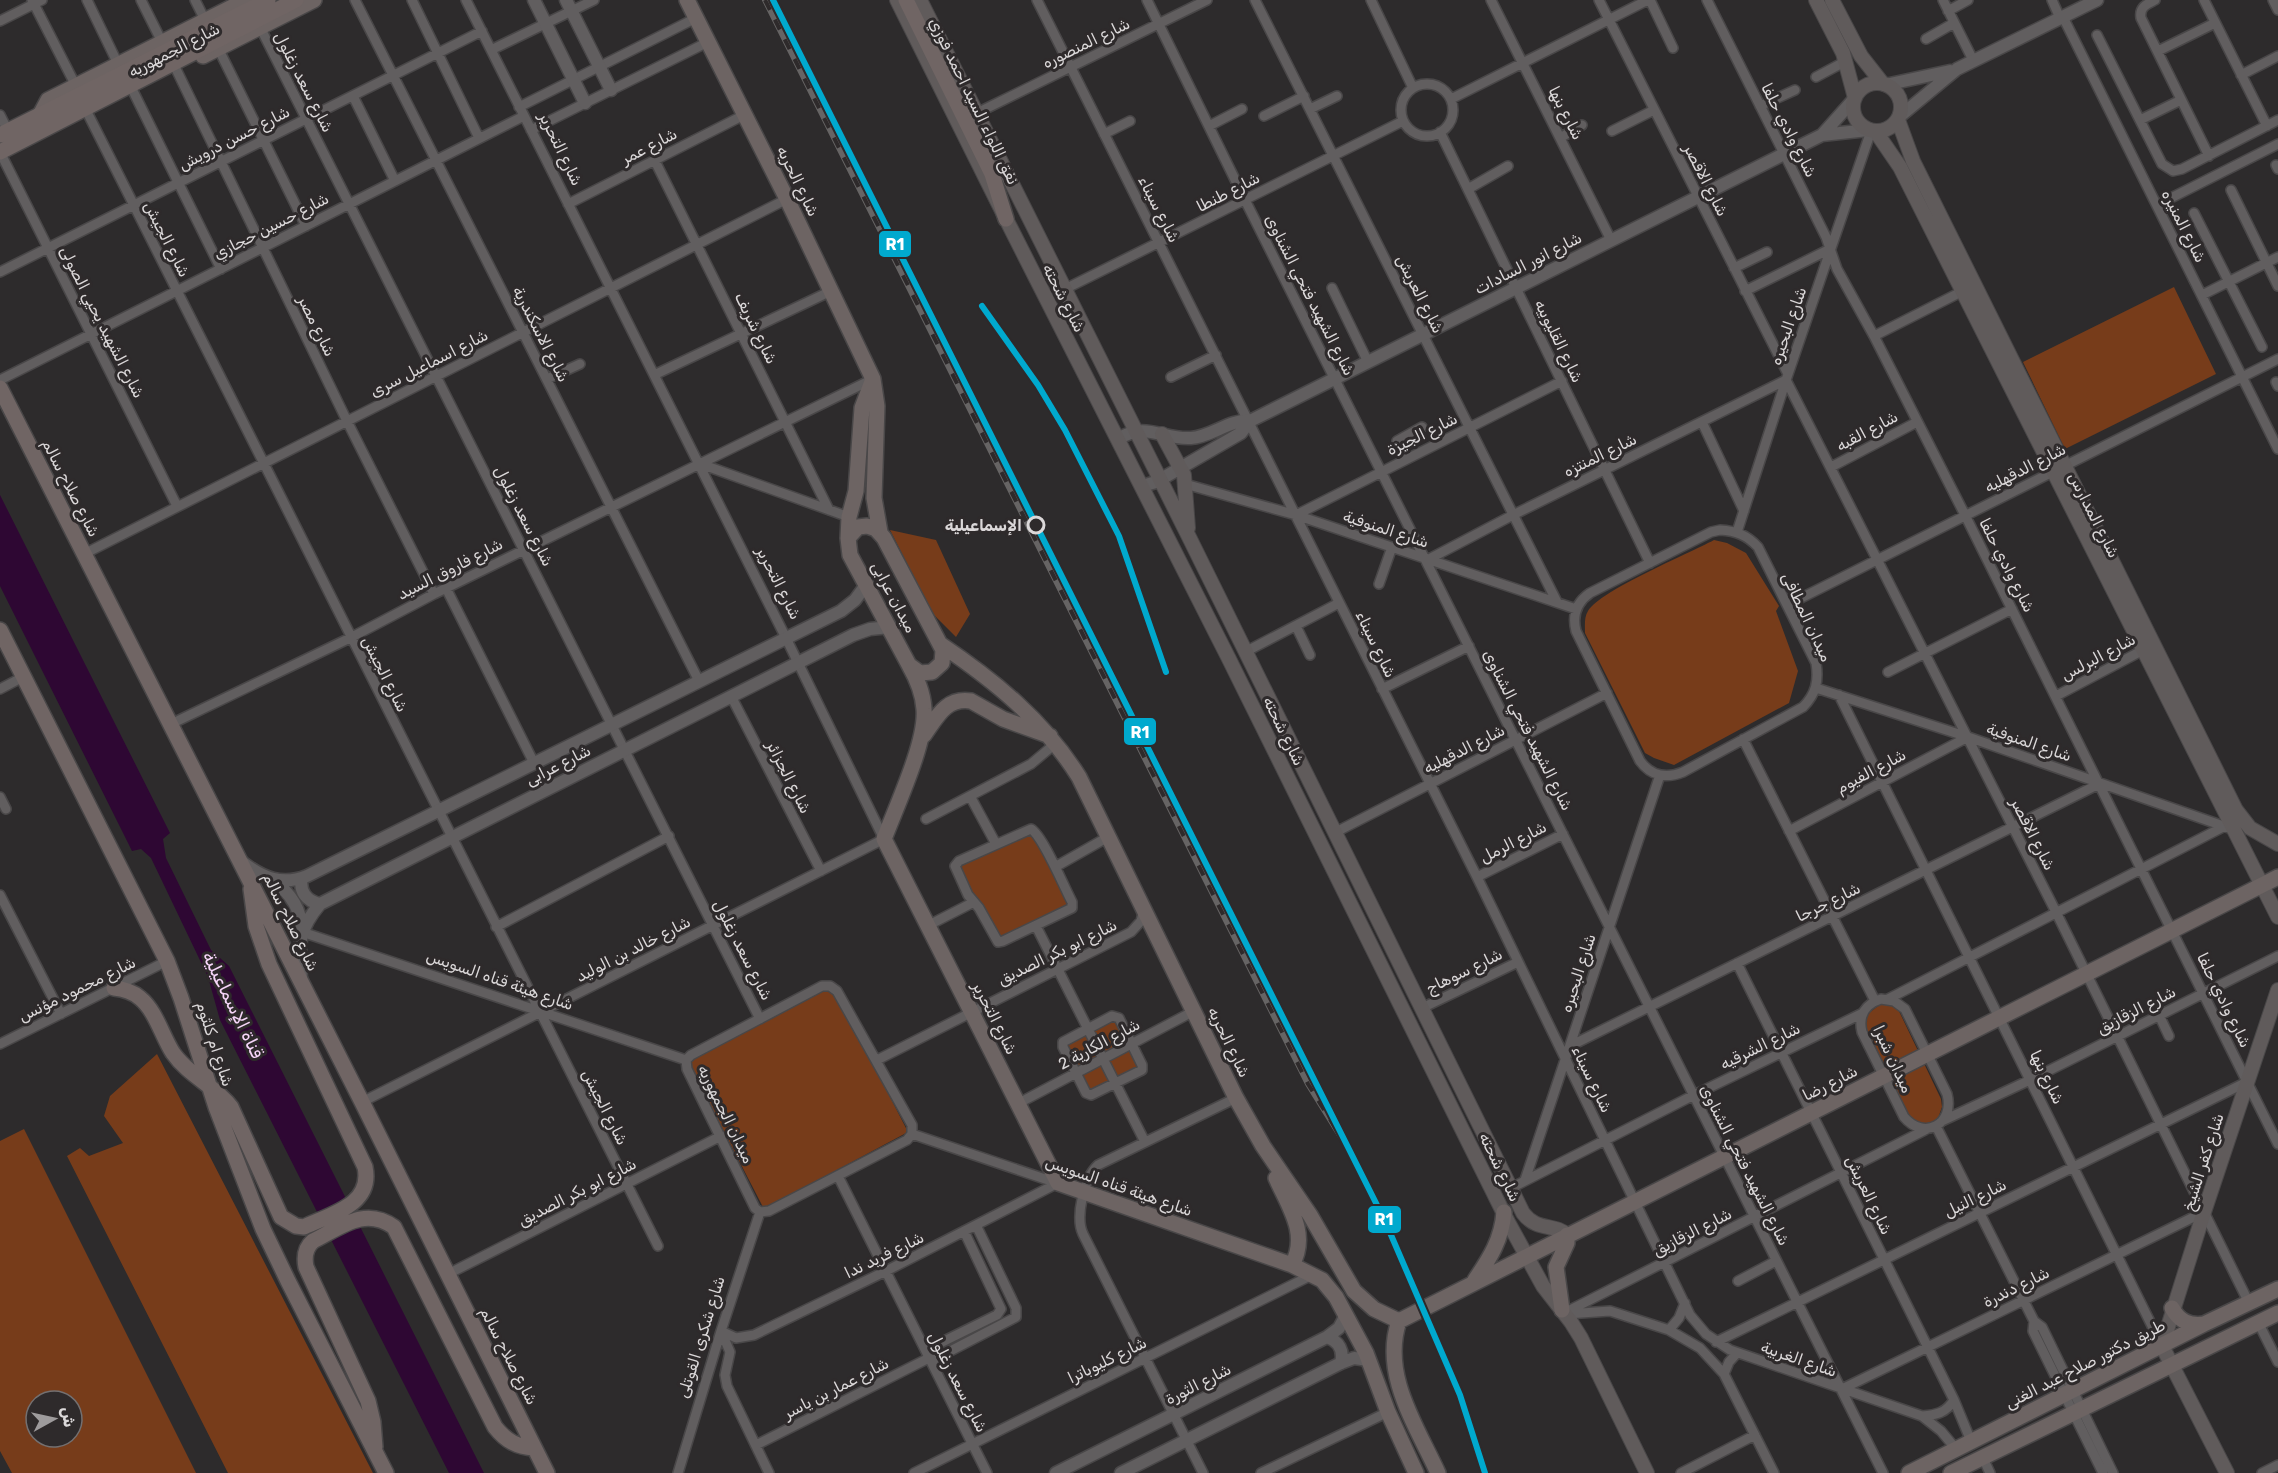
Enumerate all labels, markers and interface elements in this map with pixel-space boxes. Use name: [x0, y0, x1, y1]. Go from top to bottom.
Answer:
street label: نفق اللواء السيد احمد فوزي: [923, 14, 1023, 189]
street label: شارع المنصوره: [1039, 14, 1134, 74]
street label: شارع الجمهوريه: [125, 19, 224, 83]
street label: شارع سعد زغلول: [269, 29, 338, 136]
street label: شارع وادي حلفا: [1755, 80, 1821, 181]
street label: شارع بنها: [1543, 83, 1588, 144]
street label: شارع حسن درويش: [175, 102, 294, 176]
street label: شارع التحرير: [533, 108, 587, 190]
street label: شارع عمر: [617, 124, 681, 170]
street label: شارع الاقصر: [1677, 140, 1732, 220]
street label: شارع الحريه: [771, 143, 823, 220]
street label: شارع طنطا: [1193, 168, 1264, 218]
street label: شارع سيناء: [1132, 172, 1184, 246]
street label: شارع المنيره: [2156, 186, 2210, 266]
street label: شارع حسين حجازي: [210, 189, 333, 265]
street label: شارع الجيش: [138, 198, 194, 281]
street label: شارع الشهيد فتحي الشناوى: [1258, 211, 1359, 380]
street label: شارع انور السادات: [1471, 228, 1586, 300]
line badge: R1: [878, 230, 912, 258]
text: R1: [885, 235, 905, 254]
street label: شارع الشهيد يحيي الصولى: [53, 243, 149, 402]
street label: شارع العريش: [1390, 252, 1448, 337]
street label: شارع شحته: [1037, 261, 1089, 336]
street label: شارع الاسكندرية: [507, 283, 573, 386]
street label: شارع البحيره: [1766, 284, 1812, 368]
street label: شارع شريف: [729, 289, 781, 368]
street label: شارع مصر: [292, 292, 340, 360]
street label: شارع القليوبيه: [1529, 296, 1587, 386]
street label: شارع اسماعيل سرى: [367, 325, 492, 403]
street label: شارع القبه: [1833, 407, 1902, 457]
street label: شارع الجيزة: [1383, 409, 1461, 461]
street label: شارع المنتزه: [1560, 429, 1641, 483]
street label: شارع صلاح سالم: [36, 436, 104, 541]
street label: شارع الدقهليه: [1981, 439, 2070, 498]
street label: شارع سعد زغلول: [489, 463, 558, 570]
street label: شارع المدارس: [2063, 469, 2124, 562]
street label: شارع المنوفية: [1340, 506, 1431, 554]
street label: شارع وادي حلفا: [1973, 515, 2039, 616]
place label: الإسماعيلية: [945, 516, 1022, 536]
marker: الإسماعيلية: [1027, 516, 1045, 534]
street label: شارع فاروق السيد: [394, 534, 507, 606]
street label: شارع التحرير: [750, 543, 805, 624]
street label: ميدان عرابى: [866, 558, 921, 636]
street label: ميدان المطافى: [1778, 569, 1836, 665]
street label: شارع سيناء: [1350, 607, 1400, 682]
street label: شارع البرلس: [2057, 629, 2139, 686]
street label: شارع الجيش: [356, 633, 412, 716]
street label: شارع الشهيد فتحي الشناوى: [1476, 646, 1577, 815]
street label: شارع شحته: [1257, 693, 1309, 769]
line badge: R1: [1123, 717, 1157, 746]
street label: شارع المنوفية: [1983, 719, 2074, 767]
street label: شارع الدقهليه: [1420, 720, 1509, 779]
text: R1: [1130, 723, 1150, 742]
street label: شارع الجزائر: [760, 737, 815, 817]
street label: شارع عرابى: [522, 741, 595, 791]
street label: شارع الفيوم: [1833, 745, 1910, 799]
street label: شارع الاقصر: [2004, 794, 2059, 874]
street label: شارع الرمل: [1476, 817, 1550, 869]
street label: شارع صلاح سالم: [257, 870, 323, 975]
street label: شارع جرجا: [1793, 878, 1864, 928]
street label: شارع سعد زغلول: [708, 897, 777, 1004]
street label: شارع خالد بن الوليد: [572, 912, 694, 988]
street label: شارع ابو بكر الصديق: [994, 915, 1121, 991]
street label: شارع البحيره: [1556, 931, 1602, 1015]
street label: شارع سوهاج: [1423, 944, 1506, 1000]
street label: شارع هيئة قناه السويس: [423, 946, 576, 1016]
water label: قناة الإسماعيلية: [198, 948, 268, 1062]
street label: شارع وادي حلفا: [2191, 949, 2255, 1051]
street label: شارع محمود مؤنس: [15, 952, 140, 1027]
street label: شارع التحرير: [966, 978, 1021, 1059]
street label: شارع الزقازيق: [2093, 982, 2180, 1040]
street label: شارع ام كلثوم: [190, 999, 238, 1090]
street label: شارع الحريه: [1202, 1004, 1254, 1081]
street label: شارع الكارية 2: [1055, 1015, 1144, 1075]
street label: شارع الشرقيه: [1717, 1018, 1804, 1075]
street label: ميدان شبرا: [1868, 1022, 1917, 1096]
street label: شارع سيناء: [1566, 1042, 1616, 1117]
street label: شارع بنها: [2024, 1047, 2068, 1108]
street label: شارع رضا: [1799, 1061, 1862, 1107]
street label: ميدان الجمهوريه: [693, 1062, 758, 1167]
street label: شارع الجيش: [576, 1066, 632, 1149]
street label: شارع الشهيد فتحي الشناوى: [1693, 1081, 1794, 1250]
street label: شارع كفر الشيخ: [2178, 1111, 2230, 1214]
street label: شارع شحته: [1473, 1129, 1525, 1205]
street label: شارع هيئة قناه السويس: [1042, 1152, 1195, 1222]
street label: شارع العريش: [1840, 1152, 1896, 1239]
street label: شارع ابو بكر الصديق: [515, 1154, 640, 1232]
street label: شارع النيل: [1941, 1175, 2010, 1223]
street label: شارع الزقازيق: [1649, 1204, 1736, 1262]
line badge: R1: [1367, 1205, 1402, 1234]
text: R1: [1374, 1210, 1394, 1229]
street label: شارع فريد ندا: [841, 1228, 928, 1284]
street label: شارع دندرة: [1980, 1263, 2053, 1313]
street label: شارع شكرى القوتلى: [673, 1274, 731, 1401]
street label: شارع صلاح سالم: [474, 1304, 542, 1409]
street label: طريق دكتور صلاح عبد الغنى: [2002, 1315, 2169, 1415]
street label: شارع سعد زغلول: [923, 1329, 992, 1436]
street label: شارع كليوباترا: [1064, 1333, 1151, 1389]
street label: شارع الغربية: [1758, 1337, 1839, 1383]
street label: شارع عمار بن ياسر: [779, 1353, 893, 1425]
street label: شارع الثورة: [1162, 1359, 1235, 1410]
north arrow: [24, 1389, 84, 1449]
text: ش: [58, 1406, 79, 1428]

